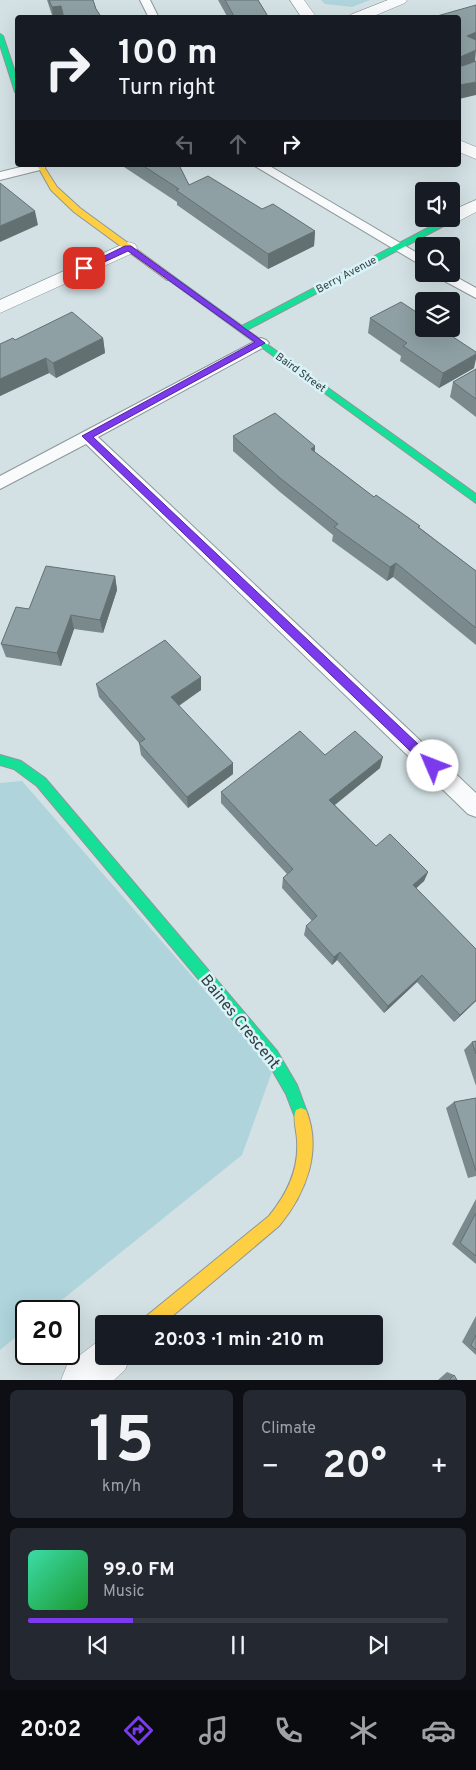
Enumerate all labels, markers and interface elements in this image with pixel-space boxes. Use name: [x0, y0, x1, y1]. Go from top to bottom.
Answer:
text: 100 m: [118, 32, 218, 76]
icon: right: [35, 35, 100, 100]
text: Turn right: [118, 75, 215, 102]
icon: left: [171, 130, 199, 158]
icon: ahead: [224, 130, 252, 158]
icon: right: [277, 130, 305, 158]
map controls: [415, 182, 460, 337]
button: sound: [415, 182, 460, 227]
button: search: [415, 237, 460, 282]
pin: [63, 247, 105, 289]
street label: Berry Avenue: [314, 253, 379, 297]
icon: arrive: [70, 254, 98, 282]
button: layers: [415, 292, 460, 337]
street label: Baird Street: [272, 350, 328, 396]
position arrow: [406, 739, 458, 791]
street label: Baines Crescent: [195, 971, 284, 1074]
speed limit sign: 20: [15, 1300, 80, 1365]
text: 20:03 · 1 min · 210 m: [154, 1328, 324, 1352]
text: 15: [89, 1403, 154, 1485]
text: Climate: [261, 1419, 316, 1439]
text: 20°: [322, 1443, 387, 1492]
text: −: [261, 1450, 279, 1486]
text: +: [430, 1450, 448, 1486]
text: km/h: [102, 1477, 141, 1497]
text: 99.0 FM: [103, 1558, 175, 1582]
text: Music: [103, 1582, 144, 1602]
icon: previous: [84, 1631, 112, 1659]
icon: pause: [224, 1631, 252, 1659]
icon: next: [364, 1631, 392, 1659]
icon: directions: [121, 1713, 156, 1748]
icon: music: [196, 1713, 231, 1748]
icon: phone: [271, 1713, 306, 1748]
icon: climate: [346, 1713, 381, 1748]
icon: car: [421, 1713, 456, 1748]
text: 20:02: [20, 1717, 81, 1744]

